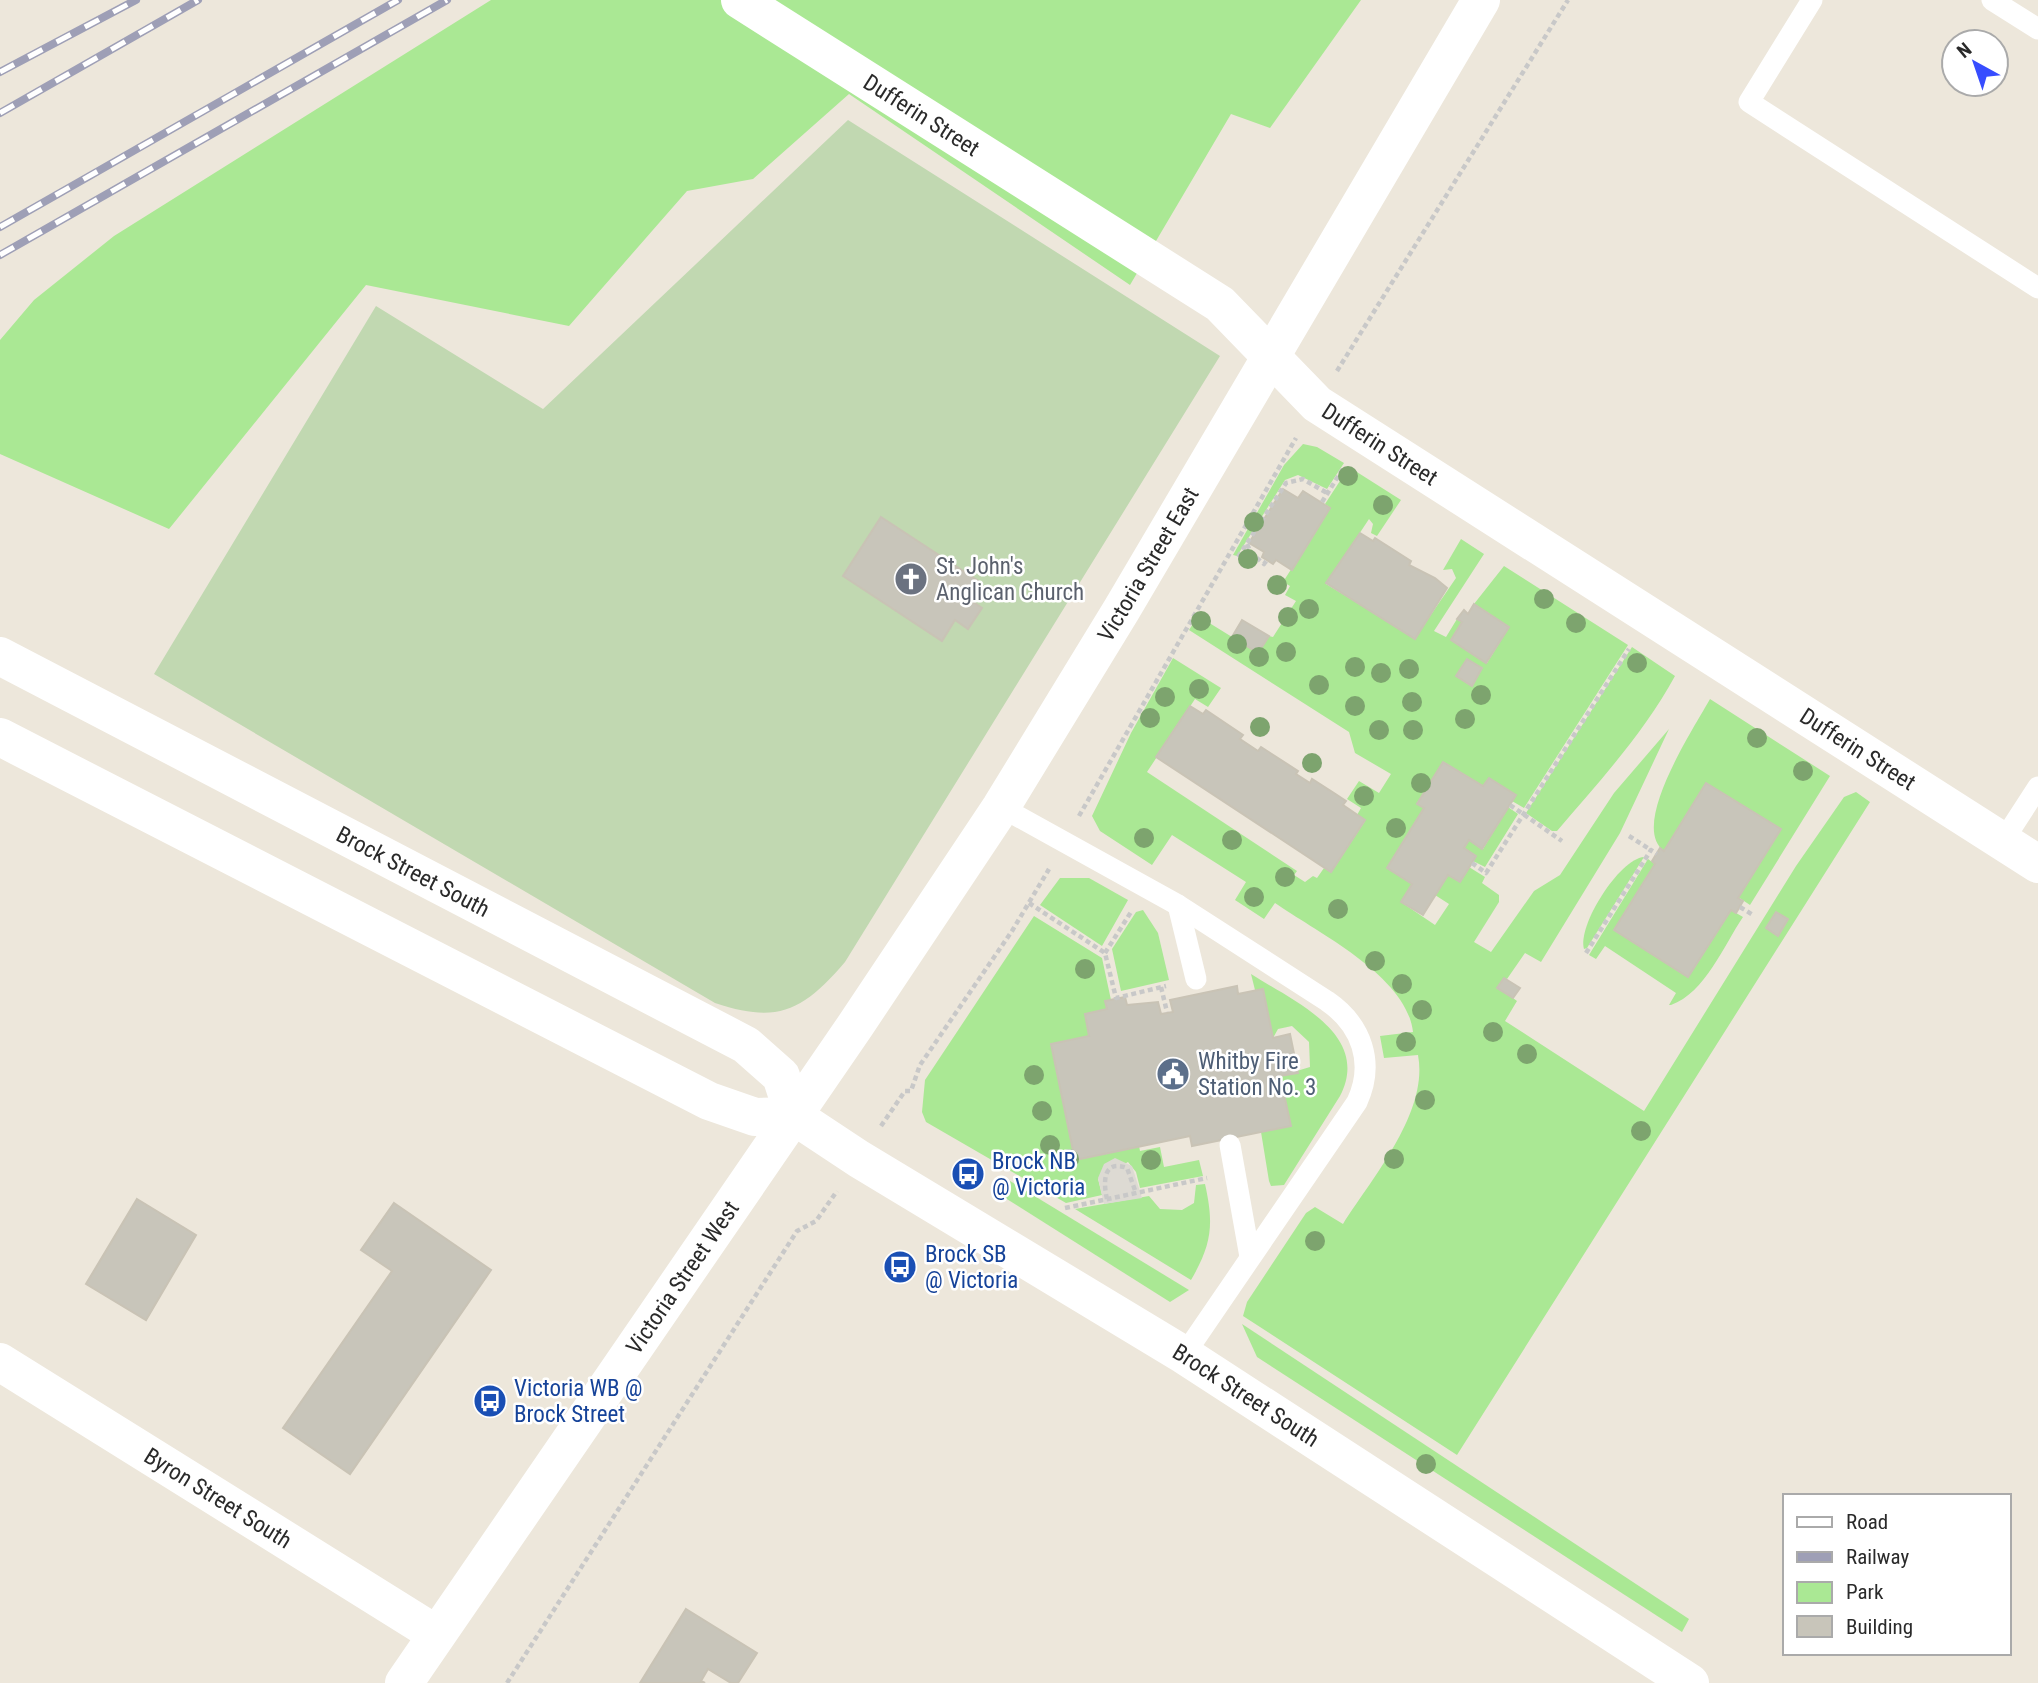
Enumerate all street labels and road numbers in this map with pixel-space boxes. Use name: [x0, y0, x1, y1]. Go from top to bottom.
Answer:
street label: Dufferin Street: [858, 69, 984, 162]
street label: Dufferin Street: [1317, 398, 1442, 491]
street label: Victoria Street East: [1092, 483, 1205, 647]
street label: Dufferin Street: [1795, 703, 1920, 796]
street label: Brock Street South: [332, 821, 494, 923]
street label: Victoria Street West: [621, 1196, 745, 1360]
street label: Brock Street South: [1168, 1338, 1324, 1453]
street label: Byron Street South: [139, 1442, 296, 1555]

